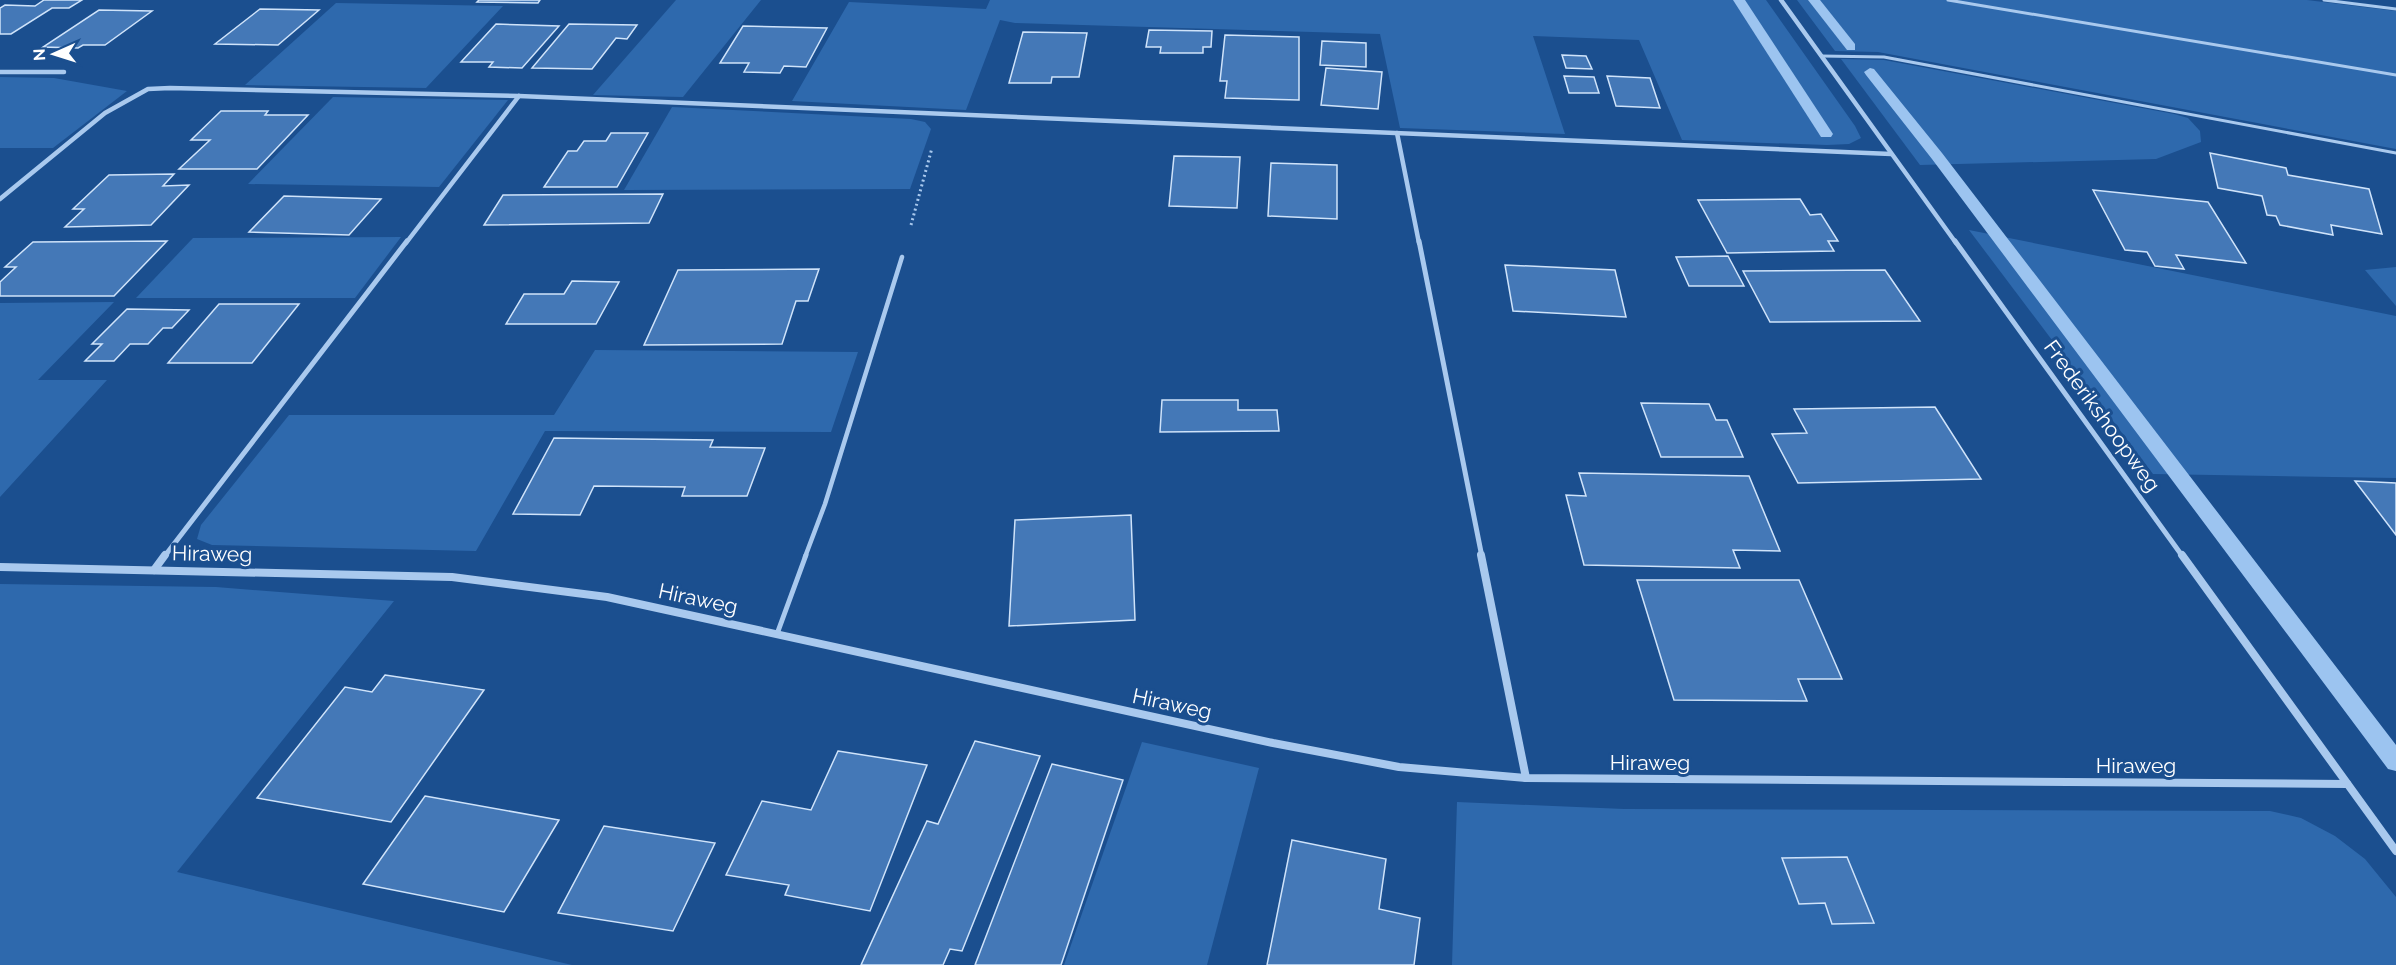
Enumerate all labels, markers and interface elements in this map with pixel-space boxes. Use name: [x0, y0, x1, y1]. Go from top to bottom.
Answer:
north arrow: [24, 24, 84, 84]
text: N: [30, 48, 49, 61]
street label: Frederikshoopweg: [2039, 335, 2166, 496]
street label: Hiraweg: [172, 540, 252, 567]
street label: Hiraweg: [656, 578, 740, 619]
street label: Hiraweg: [1130, 683, 1214, 724]
street label: Hiraweg: [1610, 750, 1690, 775]
street label: Hiraweg: [2096, 753, 2176, 778]

